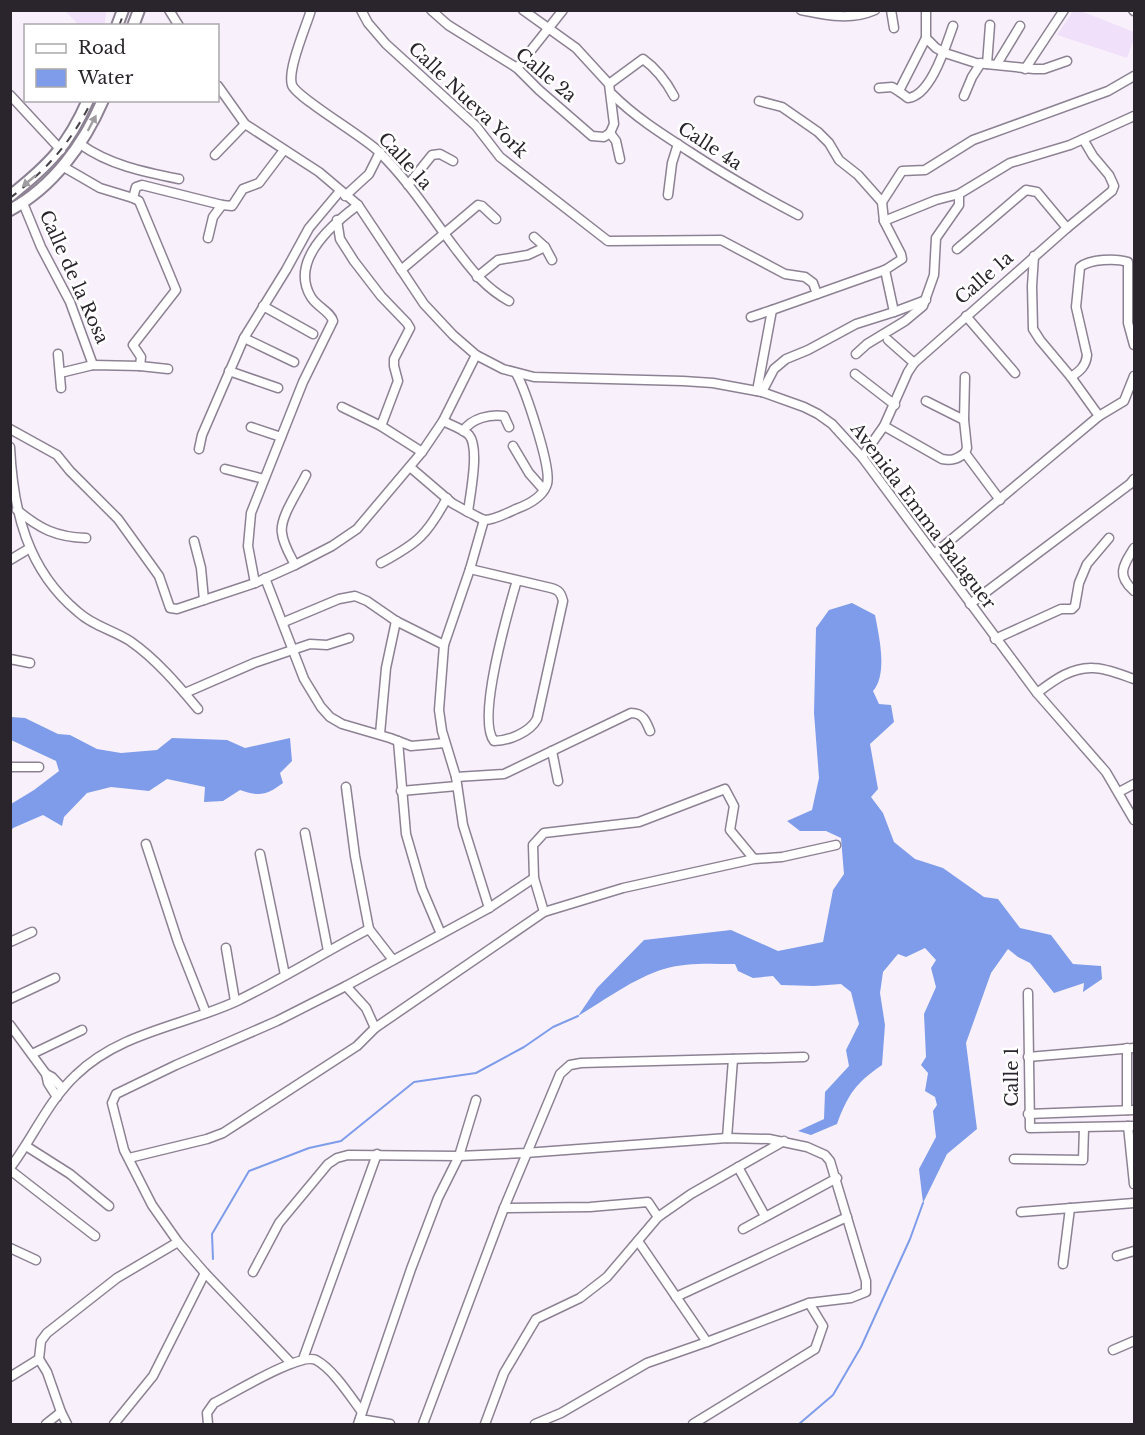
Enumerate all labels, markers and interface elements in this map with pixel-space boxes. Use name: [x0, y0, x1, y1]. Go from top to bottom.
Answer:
legend: [24, 24, 219, 102]
text: Road: [78, 37, 126, 59]
street label: Calle Nueva York: [404, 37, 532, 163]
street label: Calle 2a: [511, 43, 581, 107]
text: Water: [77, 67, 134, 89]
one-way arrow: [87, 114, 97, 131]
street label: Calle 4a: [674, 117, 746, 175]
street label: Calle 1a: [374, 128, 436, 194]
one-way arrow: [21, 174, 37, 187]
street label: Calle de la Rosa: [35, 207, 113, 347]
street label: Calle 1a: [951, 247, 1017, 309]
street label: Avenida Emma Balaguer: [845, 418, 1000, 614]
street label: Calle 1: [1001, 1047, 1023, 1107]

